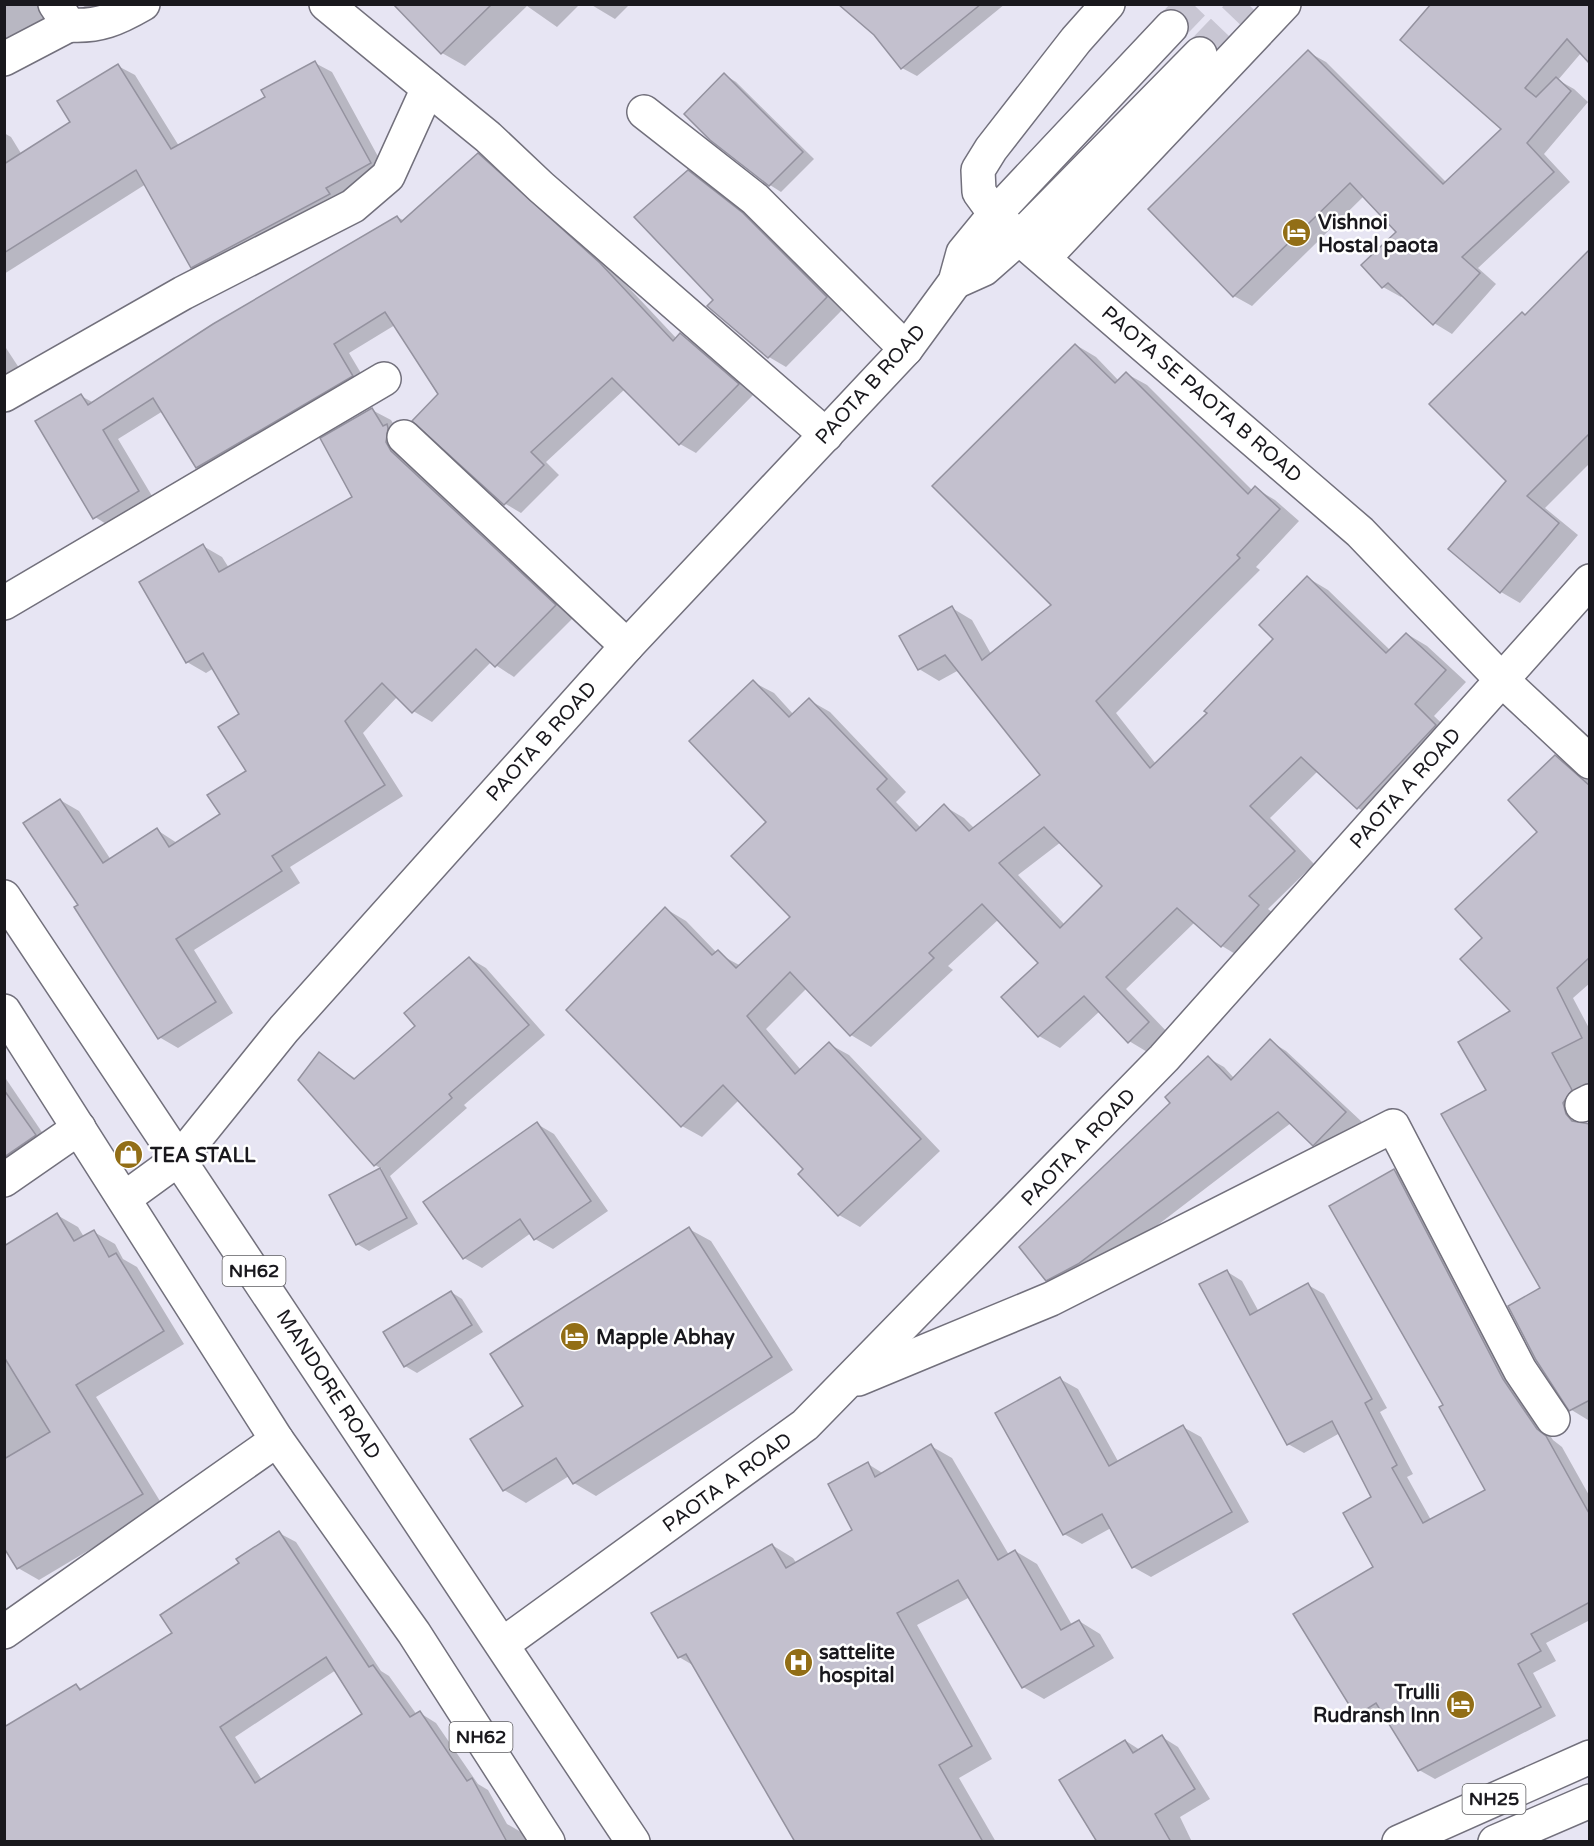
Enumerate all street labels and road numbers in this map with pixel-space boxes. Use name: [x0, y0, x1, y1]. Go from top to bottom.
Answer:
street label: PAOTA SE PAOTA B ROAD: [1096, 301, 1306, 488]
street label: PAOTA B ROAD: [811, 320, 931, 450]
street label: PAOTA B ROAD: [482, 677, 602, 807]
street label: PAOTA A ROAD: [1345, 723, 1466, 854]
street label: PAOTA A ROAD: [1017, 1084, 1141, 1211]
road number: NH62: [222, 1256, 286, 1286]
street label: MANDORE ROAD: [271, 1305, 386, 1464]
street label: PAOTA A ROAD: [658, 1428, 797, 1538]
road number: NH62: [450, 1722, 512, 1752]
road number: NH25: [1462, 1784, 1526, 1814]

